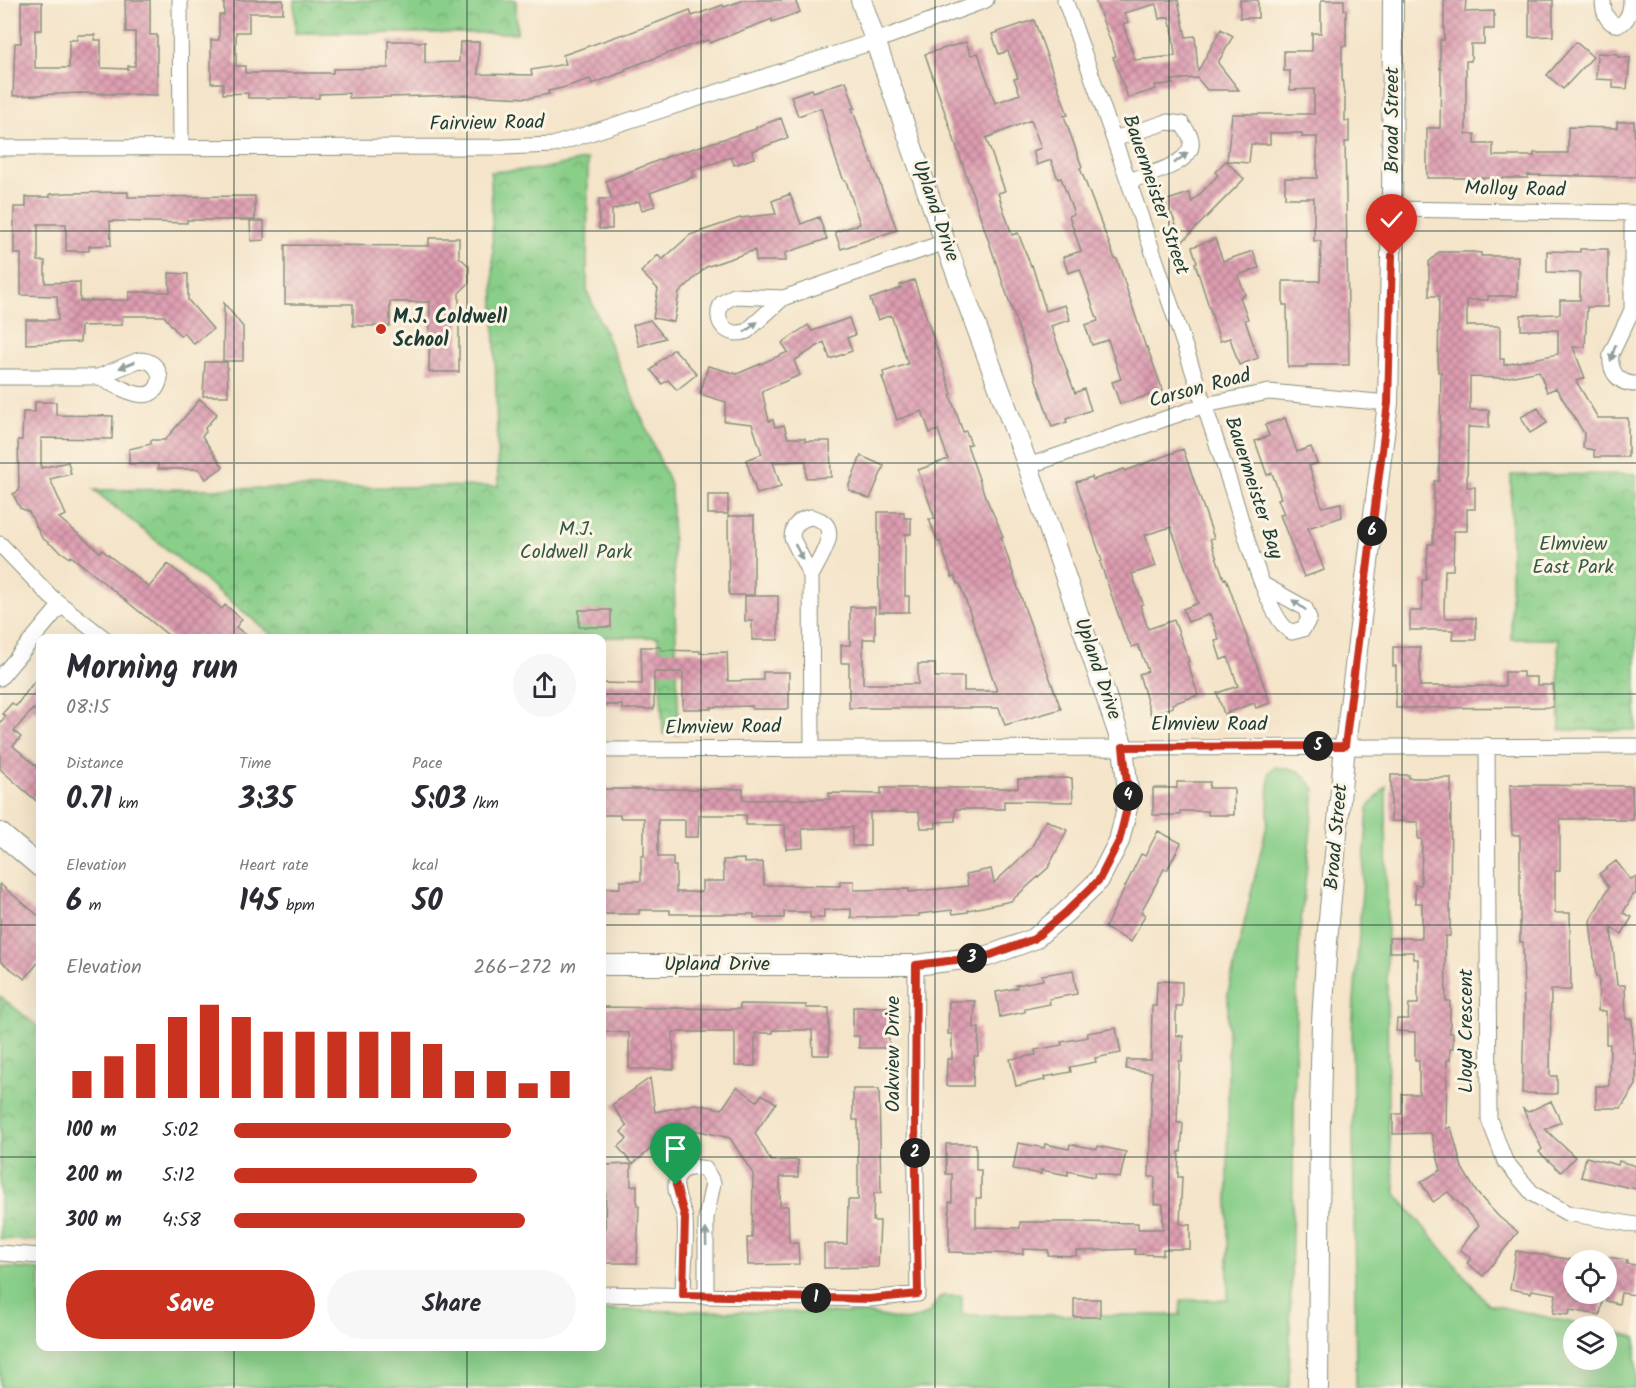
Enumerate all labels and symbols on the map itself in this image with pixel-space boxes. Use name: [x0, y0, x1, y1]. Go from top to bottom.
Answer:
street label: Broad Street: [1377, 66, 1409, 173]
street label: Fairview Road: [429, 107, 546, 141]
street label: Bauermeister Street: [1113, 111, 1198, 280]
one-way arrow: [1174, 153, 1189, 165]
street label: Upland Drive: [903, 156, 967, 266]
street label: Molloy Road: [1464, 173, 1567, 207]
pin: [1366, 194, 1417, 256]
place label: M.J. Coldwell School: [393, 302, 508, 357]
one-way arrow: [743, 320, 759, 333]
marker: M.J. Coldwell School: [374, 322, 388, 336]
one-way arrow: [1608, 344, 1617, 362]
one-way arrow: [117, 360, 135, 370]
street label: Carson Road: [1145, 360, 1256, 418]
street label: Bauermeister Bay: [1215, 412, 1291, 564]
park label: M.J. Coldwell Park: [520, 514, 633, 569]
pin: 6: [1357, 516, 1387, 546]
park label: Elmview East Park: [1532, 529, 1614, 584]
one-way arrow: [794, 544, 803, 561]
one-way arrow: [1291, 599, 1307, 611]
street label: Upland Drive: [1065, 614, 1129, 724]
street label: Elmview Road: [1151, 709, 1268, 741]
street label: Elmview Road: [665, 711, 782, 745]
pin: 5: [1303, 731, 1333, 761]
pin: 4: [1113, 781, 1143, 811]
street label: Broad Street: [1316, 782, 1358, 891]
pin: 3: [957, 943, 987, 973]
street label: Upland Drive: [664, 949, 770, 981]
street label: Lloyd Crescent: [1451, 968, 1483, 1093]
street label: Oakview Drive: [878, 996, 910, 1112]
pin: [650, 1123, 701, 1185]
pin: 2: [900, 1138, 930, 1168]
one-way arrow: [701, 1227, 711, 1246]
pin: 1: [801, 1283, 831, 1313]

